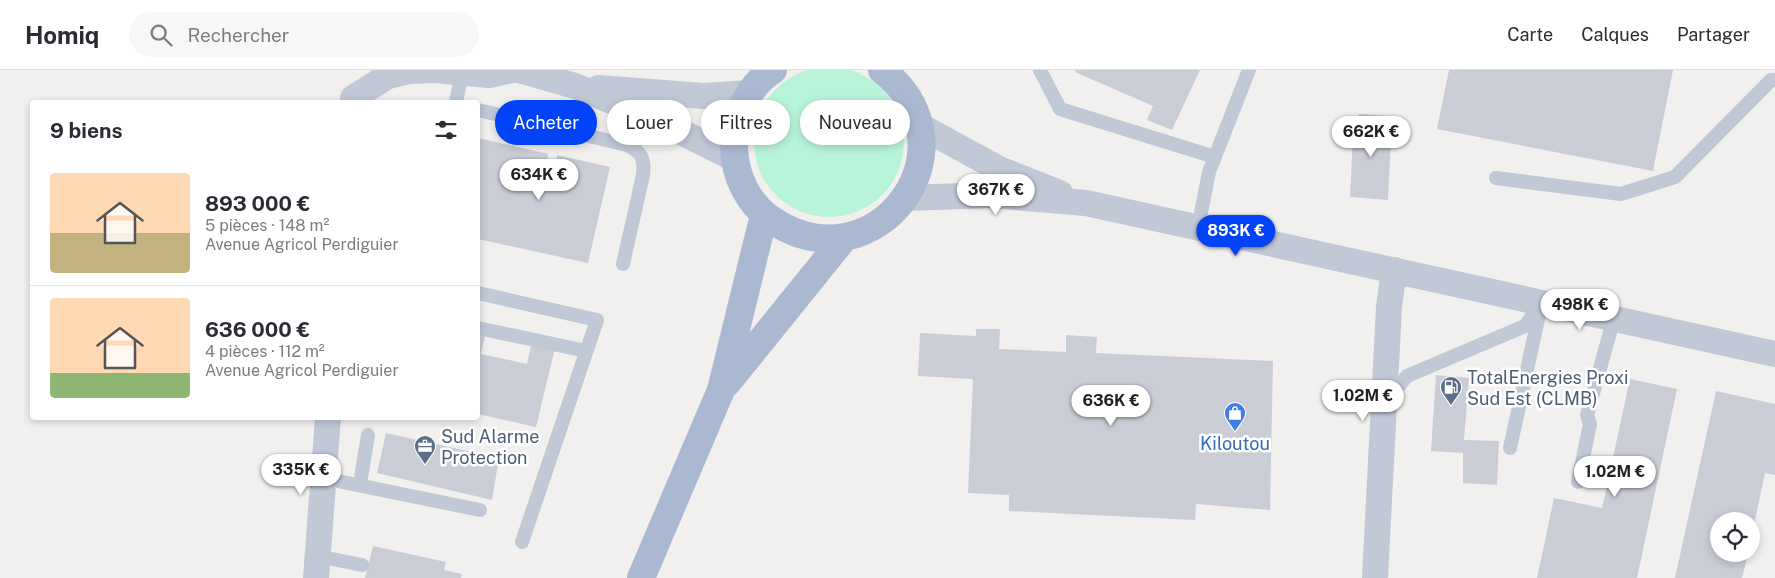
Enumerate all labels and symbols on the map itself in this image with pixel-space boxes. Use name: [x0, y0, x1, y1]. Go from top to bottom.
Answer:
pin: 662K €: [1330, 116, 1412, 158]
pin: 634K €: [498, 158, 580, 201]
pin: 367K €: [955, 174, 1037, 216]
pin: 893K €: [1195, 214, 1277, 257]
pin: 498K €: [1539, 288, 1621, 331]
place label: TotalEnergies Proxi Sud Est (CLMB): [1467, 367, 1629, 409]
fuel station icon: TotalEnergies Proxi Sud Est (CLMB): [1439, 375, 1463, 406]
pin: 1.02M €: [1317, 380, 1409, 422]
pin: 636K €: [1070, 384, 1152, 427]
shop icon: Kiloutou: [1223, 401, 1247, 432]
place label: Sud Alarme Protection: [441, 426, 540, 468]
place label: Kiloutou: [1200, 433, 1270, 454]
office icon: Sud Alarme Protection: [413, 434, 437, 465]
pin: 335K €: [260, 454, 342, 496]
pin: 1.02M €: [1569, 456, 1661, 498]

